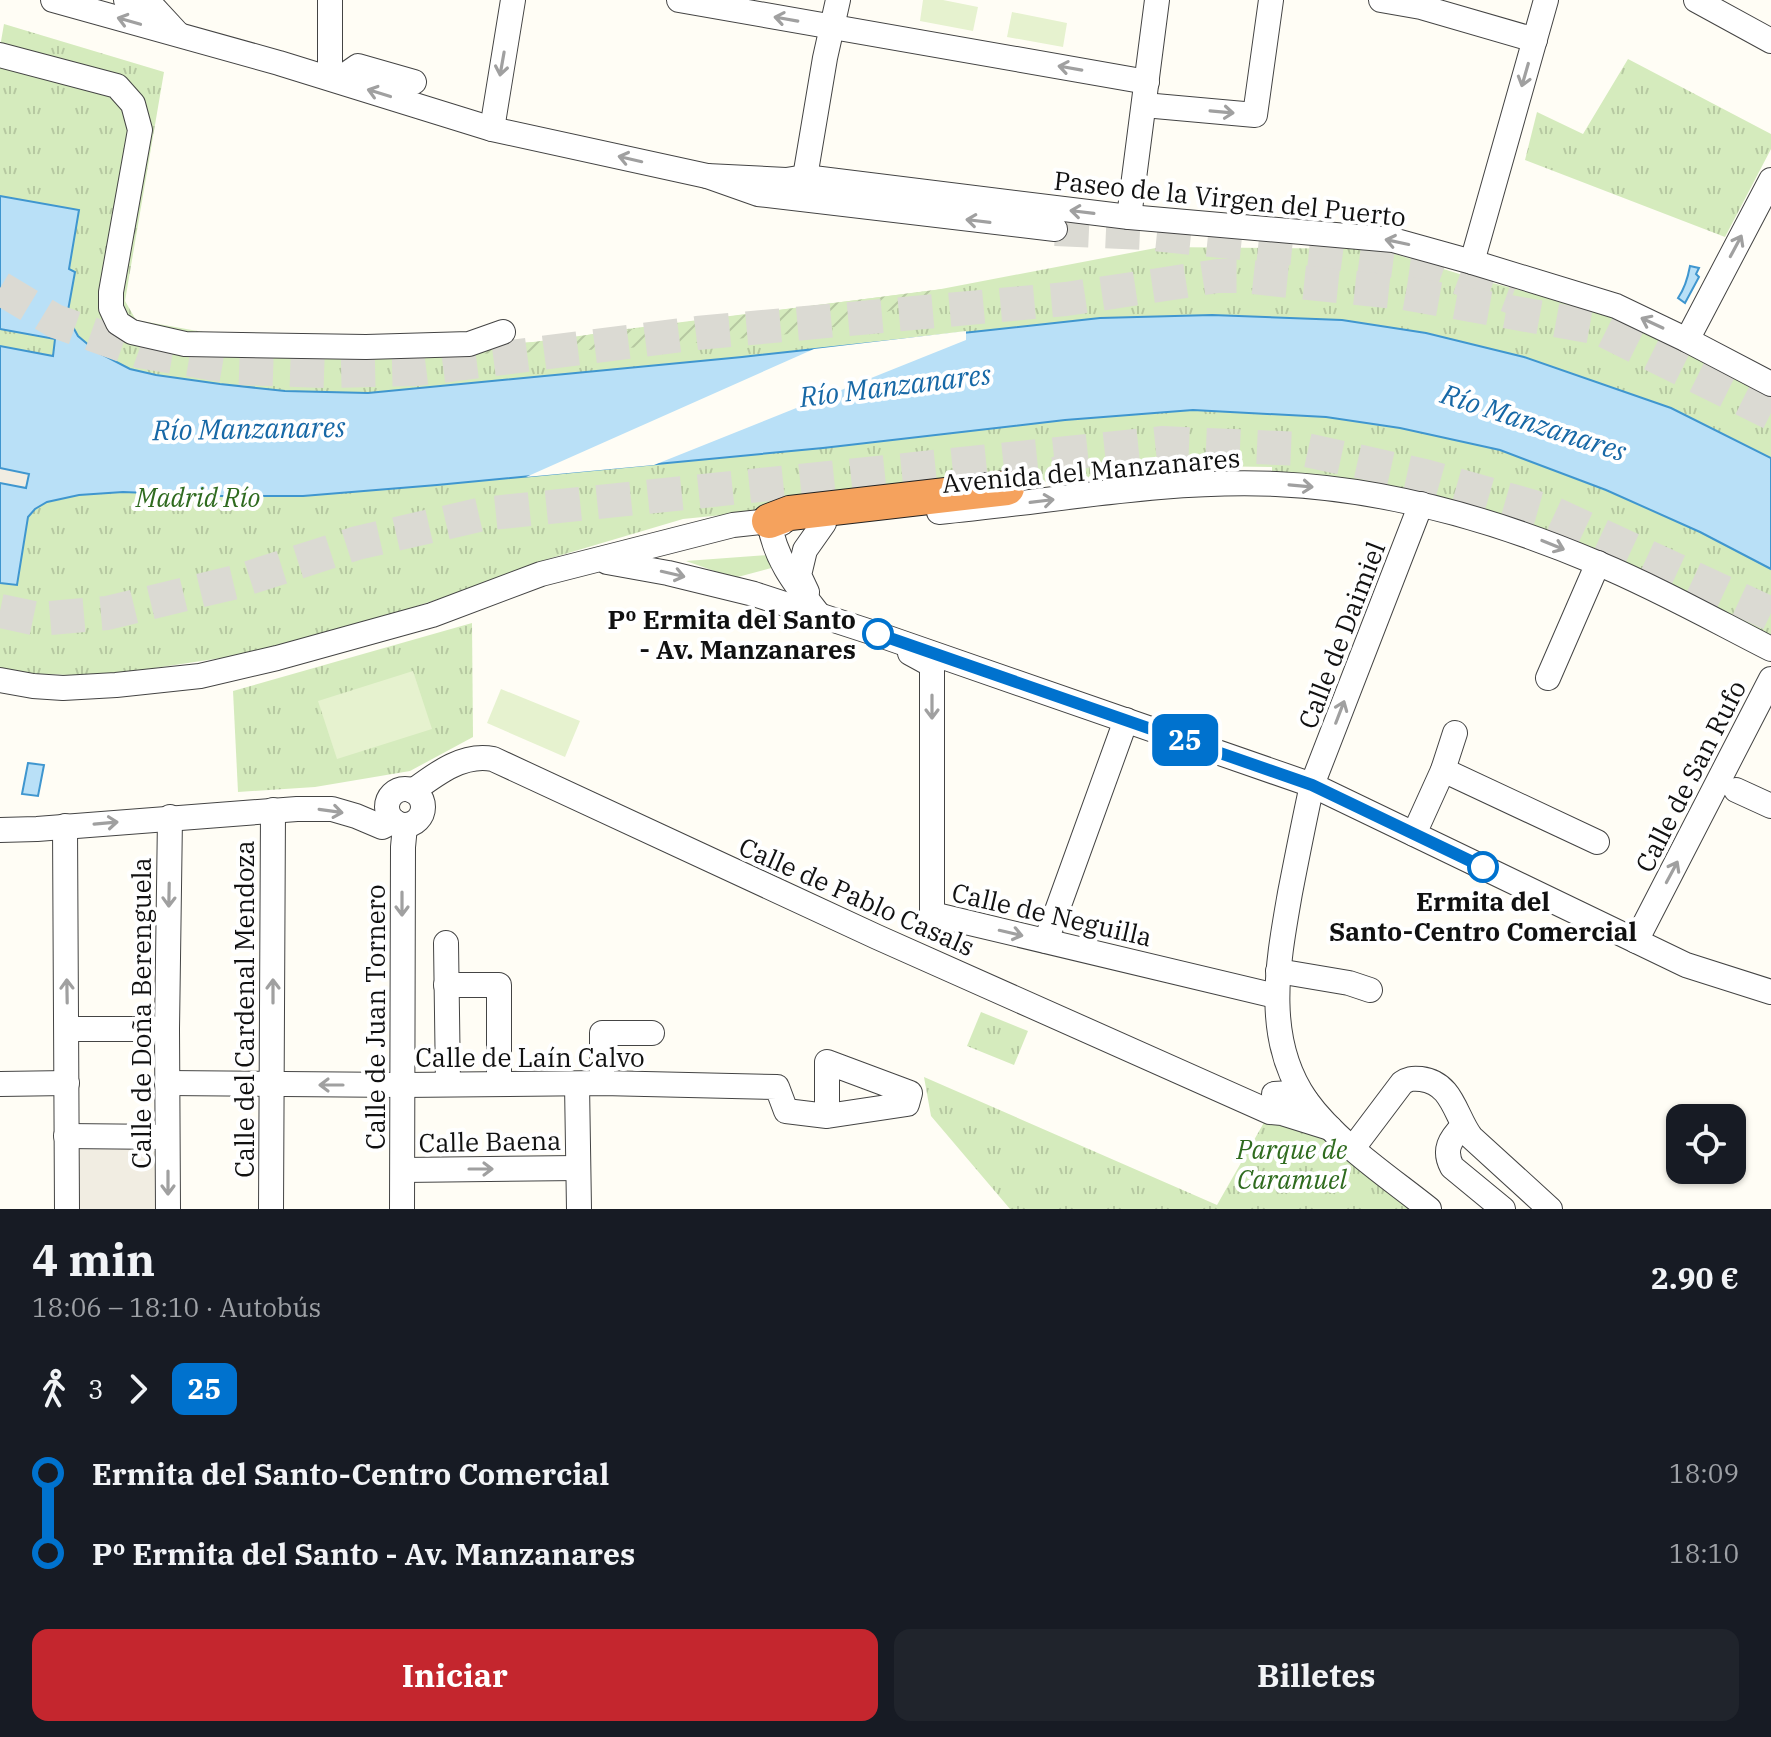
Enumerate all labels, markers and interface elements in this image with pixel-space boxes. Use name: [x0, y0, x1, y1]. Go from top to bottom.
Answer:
one-way arrow: [774, 10, 799, 25]
one-way arrow: [117, 13, 143, 28]
one-way arrow: [494, 51, 509, 76]
one-way arrow: [1058, 60, 1083, 75]
one-way arrow: [1517, 62, 1532, 88]
one-way arrow: [367, 85, 393, 100]
one-way arrow: [1208, 105, 1235, 120]
one-way arrow: [618, 151, 644, 166]
street label: Paseo de la Virgen del Puerto: [1052, 163, 1408, 233]
one-way arrow: [1069, 204, 1096, 219]
one-way arrow: [965, 213, 992, 228]
one-way arrow: [1384, 234, 1410, 249]
one-way arrow: [1729, 235, 1745, 258]
one-way arrow: [1640, 315, 1664, 330]
water label: Río Manzanares: [796, 355, 994, 415]
water label: Río Manzanares: [1436, 374, 1632, 470]
water label: Río Manzanares: [151, 408, 346, 448]
street label: Avenida del Manzanares: [941, 440, 1241, 500]
one-way arrow: [1287, 479, 1314, 494]
park label: Madrid Río: [135, 480, 260, 514]
one-way arrow: [1029, 493, 1054, 508]
street label: Calle de Daimiel: [1290, 537, 1392, 733]
one-way arrow: [1540, 539, 1565, 554]
one-way arrow: [660, 567, 686, 582]
place label: Pº Ermita del Santo - Av. Manzanares: [608, 602, 856, 666]
marker: Pº Ermita del Santo - Av. Manzanares: [863, 619, 893, 649]
street label: Calle de San Rufo: [1627, 674, 1753, 878]
one-way arrow: [924, 693, 940, 720]
one-way arrow: [1334, 700, 1349, 725]
line badge: 25: [1149, 714, 1221, 766]
text: 25: [1168, 721, 1202, 758]
one-way arrow: [318, 804, 344, 819]
one-way arrow: [92, 815, 119, 830]
street label: Calle de Pablo Casals: [734, 829, 980, 963]
street label: Calle del Cardenal Mendoza: [227, 840, 261, 1178]
marker: Ermita del Santo-Centro Comercial: [1468, 852, 1498, 882]
street label: Calle de Doña Berenguela: [124, 857, 158, 1169]
one-way arrow: [1664, 860, 1680, 884]
street label: Calle de Neguilla: [949, 874, 1155, 954]
one-way arrow: [161, 881, 177, 908]
street label: Calle de Juan Tornero: [358, 884, 392, 1150]
place label: Ermita del Santo-Centro Comercial: [1329, 884, 1637, 948]
one-way arrow: [395, 890, 410, 917]
one-way arrow: [997, 926, 1023, 941]
one-way arrow: [59, 978, 74, 1005]
one-way arrow: [265, 978, 281, 1005]
street label: Calle de Laín Calvo: [415, 1040, 645, 1074]
one-way arrow: [318, 1077, 345, 1093]
map controls: [1666, 1104, 1746, 1184]
button: locate: [1666, 1104, 1746, 1184]
street label: Calle Baena: [418, 1123, 562, 1159]
park label: Parque de Caramuel: [1236, 1132, 1348, 1196]
one-way arrow: [467, 1161, 494, 1177]
one-way arrow: [160, 1169, 176, 1196]
text: 4 min: [32, 1231, 155, 1288]
text: 2.90 €: [1651, 1258, 1739, 1297]
text: 18:06 – 18:10 · Autobús: [32, 1290, 321, 1324]
icon: walk: [32, 1367, 76, 1411]
icon: forward: [116, 1367, 160, 1411]
text: 25: [188, 1370, 221, 1407]
text: 3: [88, 1372, 104, 1406]
text: Ermita del Santo-Centro Comercial: [92, 1454, 609, 1493]
text: 18:09: [1669, 1456, 1739, 1490]
text: Pº Ermita del Santo - Av. Manzanares: [92, 1534, 635, 1573]
text: 18:10: [1669, 1536, 1739, 1570]
button: Iniciar: [32, 1629, 878, 1721]
button: Billetes: [894, 1629, 1739, 1721]

